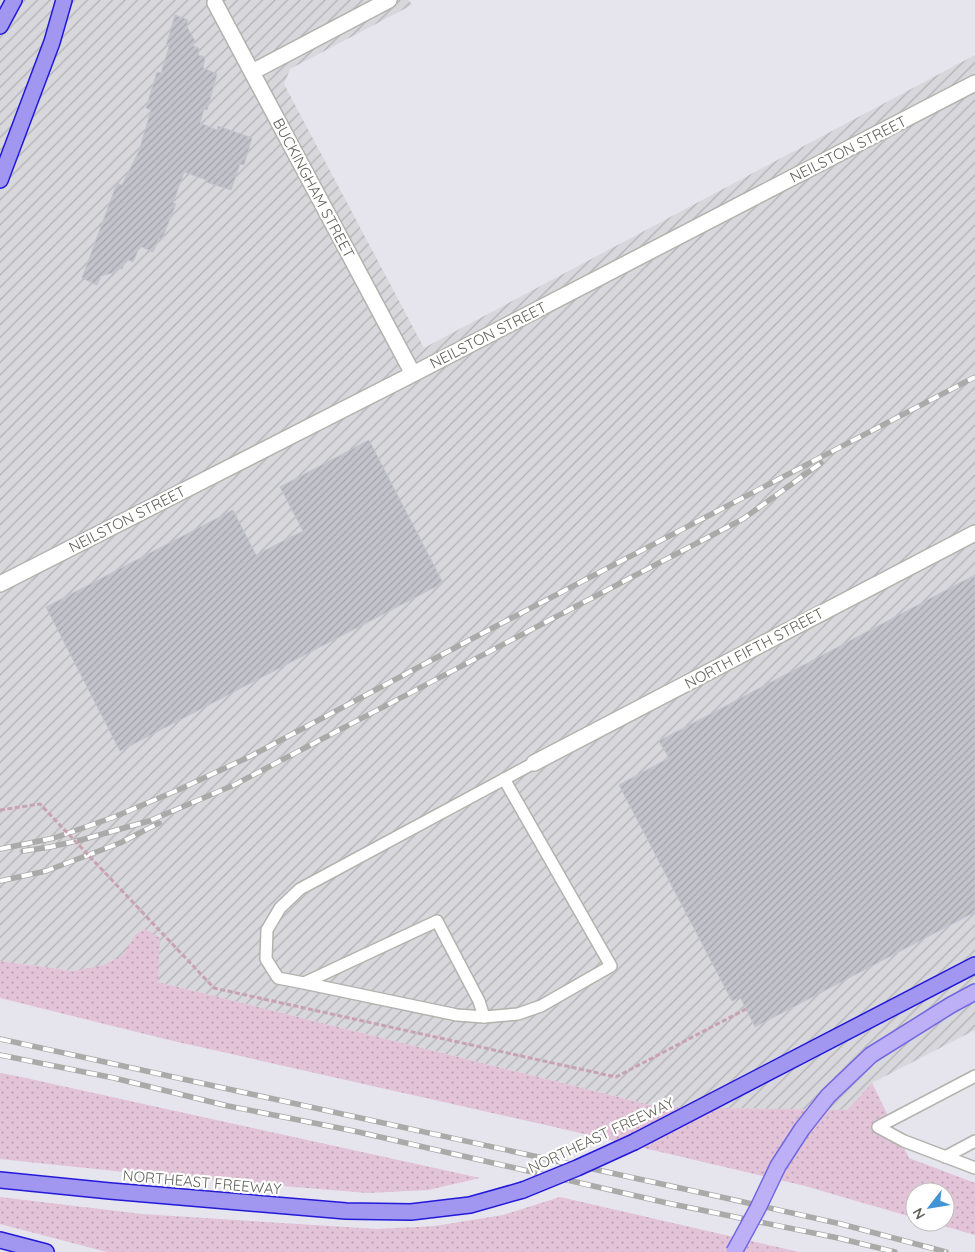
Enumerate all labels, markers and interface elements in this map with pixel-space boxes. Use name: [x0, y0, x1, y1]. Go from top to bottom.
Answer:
street label: NEILSTON STREET: [786, 111, 910, 187]
street label: BUCKINGHAM STREET: [269, 115, 359, 261]
street label: NEILSTON STREET: [426, 297, 550, 373]
street label: NEILSTON STREET: [65, 481, 189, 557]
street label: NORTH FIFTH STREET: [681, 603, 827, 693]
street label: NORTHEAST FREEWAY: [525, 1093, 678, 1177]
street label: NORTHEAST FREEWAY: [122, 1166, 283, 1198]
north arrow: [905, 1182, 955, 1232]
text: N: [908, 1205, 929, 1223]

